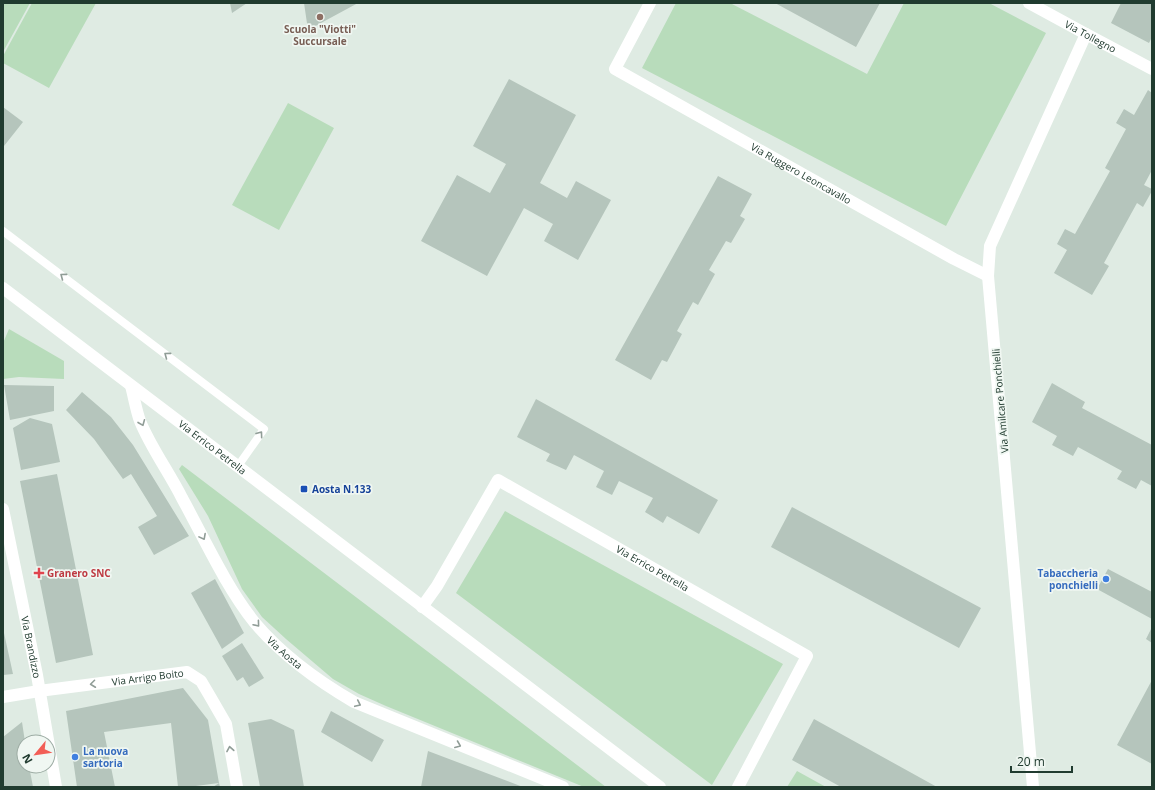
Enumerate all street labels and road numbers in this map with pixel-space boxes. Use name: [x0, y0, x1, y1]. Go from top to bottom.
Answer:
street label: Via Tollegno: [1062, 17, 1119, 56]
street label: Via Ruggero Leoncavallo: [748, 139, 854, 207]
street label: Via Amilcare Ponchielli: [988, 348, 1012, 454]
street label: Via Errico Petrella: [176, 417, 249, 477]
street label: Via Errico Petrella: [614, 542, 692, 594]
street label: Via Brandizzo: [18, 615, 44, 679]
street label: Via Aosta: [264, 633, 305, 672]
street label: Via Arrigo Boito: [111, 666, 184, 689]

